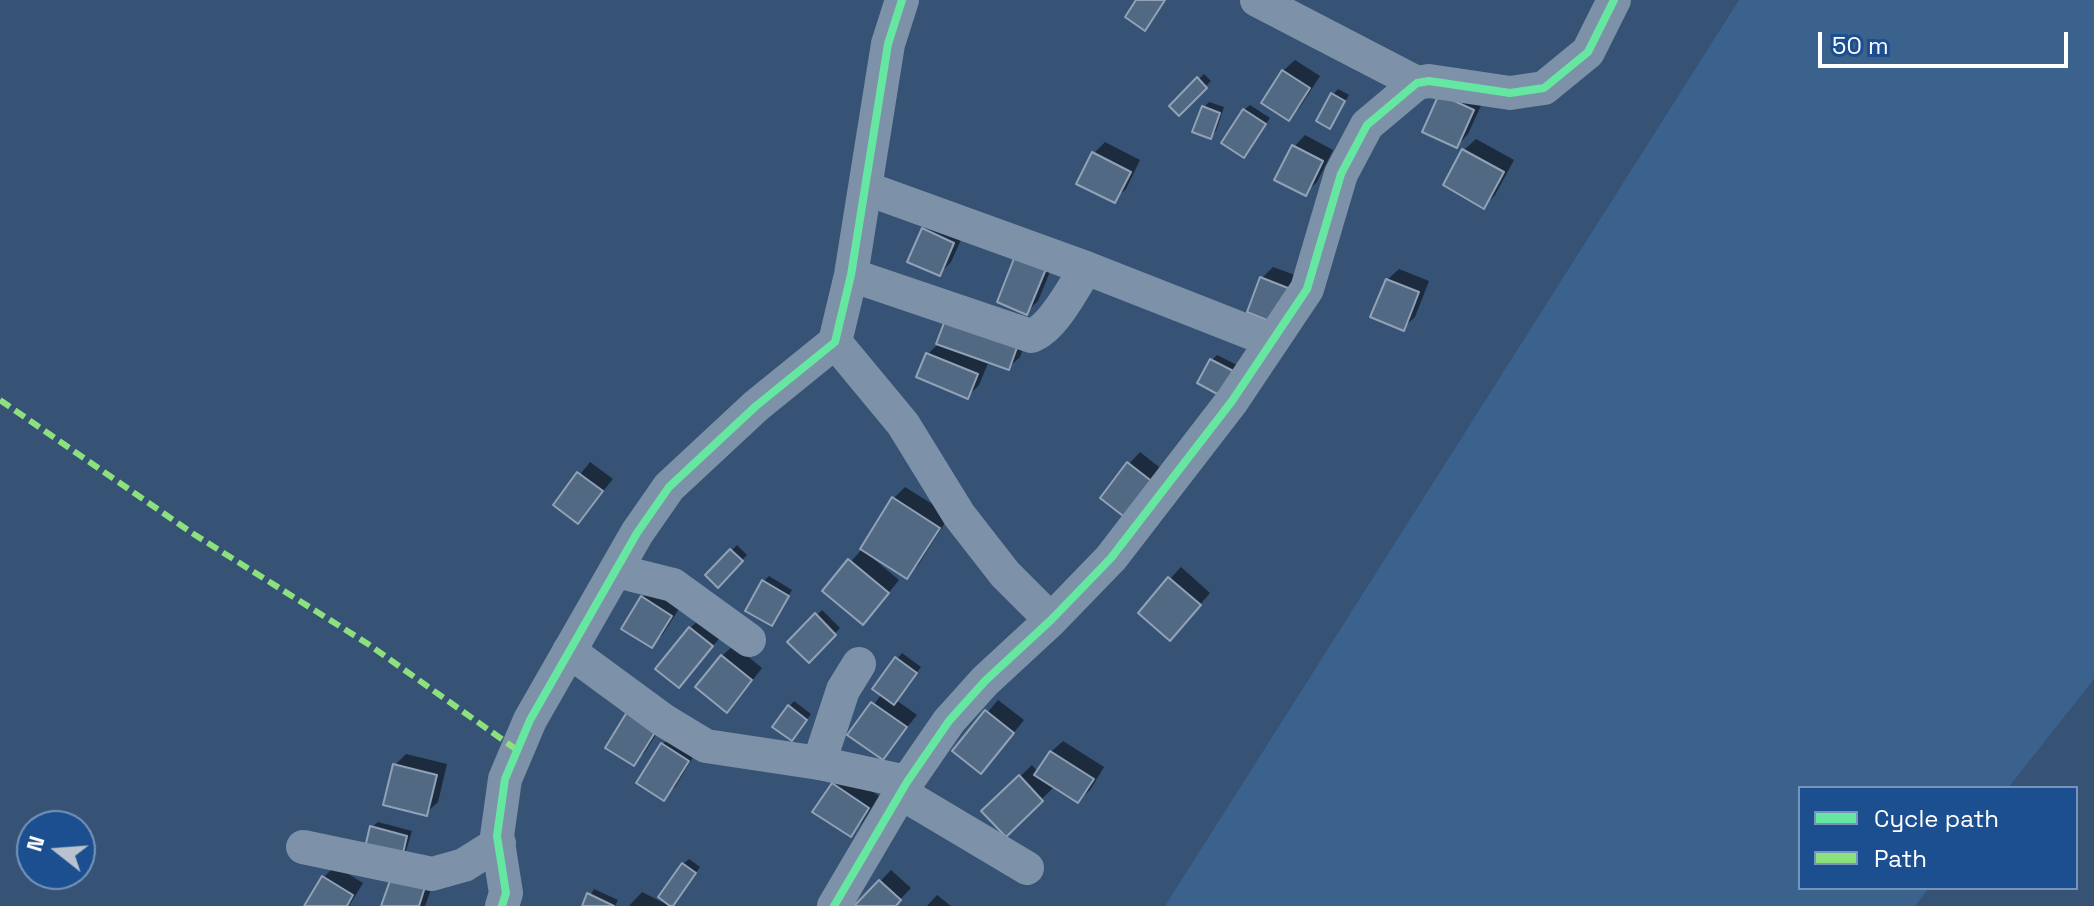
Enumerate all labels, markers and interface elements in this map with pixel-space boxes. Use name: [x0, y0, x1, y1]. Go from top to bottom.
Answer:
scale bar: [1822, 16, 2072, 66]
text: 50 m: [1832, 30, 1889, 61]
legend: [1798, 786, 2078, 890]
text: Cycle path: [1874, 803, 1999, 834]
north arrow: [16, 810, 96, 890]
text: N: [19, 832, 51, 855]
text: Path: [1874, 843, 1927, 874]

